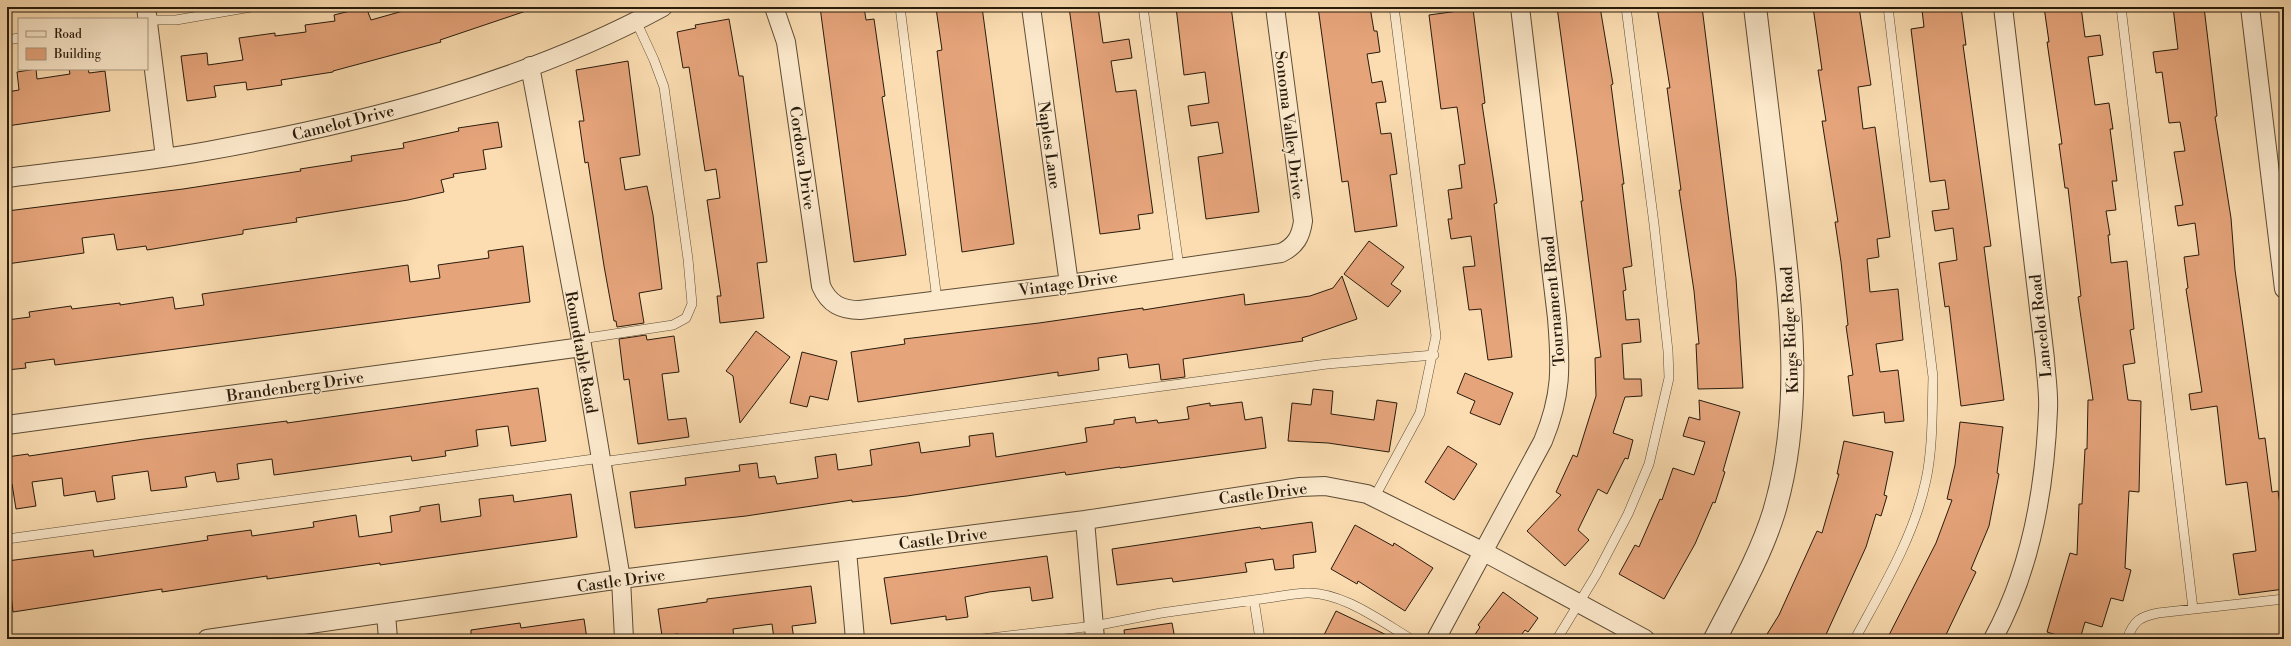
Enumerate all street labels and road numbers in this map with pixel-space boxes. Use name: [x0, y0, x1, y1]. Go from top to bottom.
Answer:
street label: Sonoma Valley Drive: [1270, 50, 1308, 201]
street label: Naples Lane: [1033, 100, 1065, 190]
street label: Camelot Drive: [290, 101, 396, 145]
street label: Cordova Drive: [785, 105, 819, 211]
street label: Tournament Road: [1538, 235, 1570, 367]
street label: Kings Ridge Road: [1777, 266, 1803, 394]
street label: Vintage Drive: [1016, 267, 1119, 301]
street label: Lancelot Road: [2026, 273, 2056, 379]
street label: Roundtable Road: [560, 289, 602, 415]
street label: Brandenberg Drive: [224, 367, 365, 407]
street label: Castle Drive: [1218, 479, 1308, 509]
street label: Castle Drive: [898, 524, 988, 554]
street label: Castle Drive: [576, 565, 667, 597]

